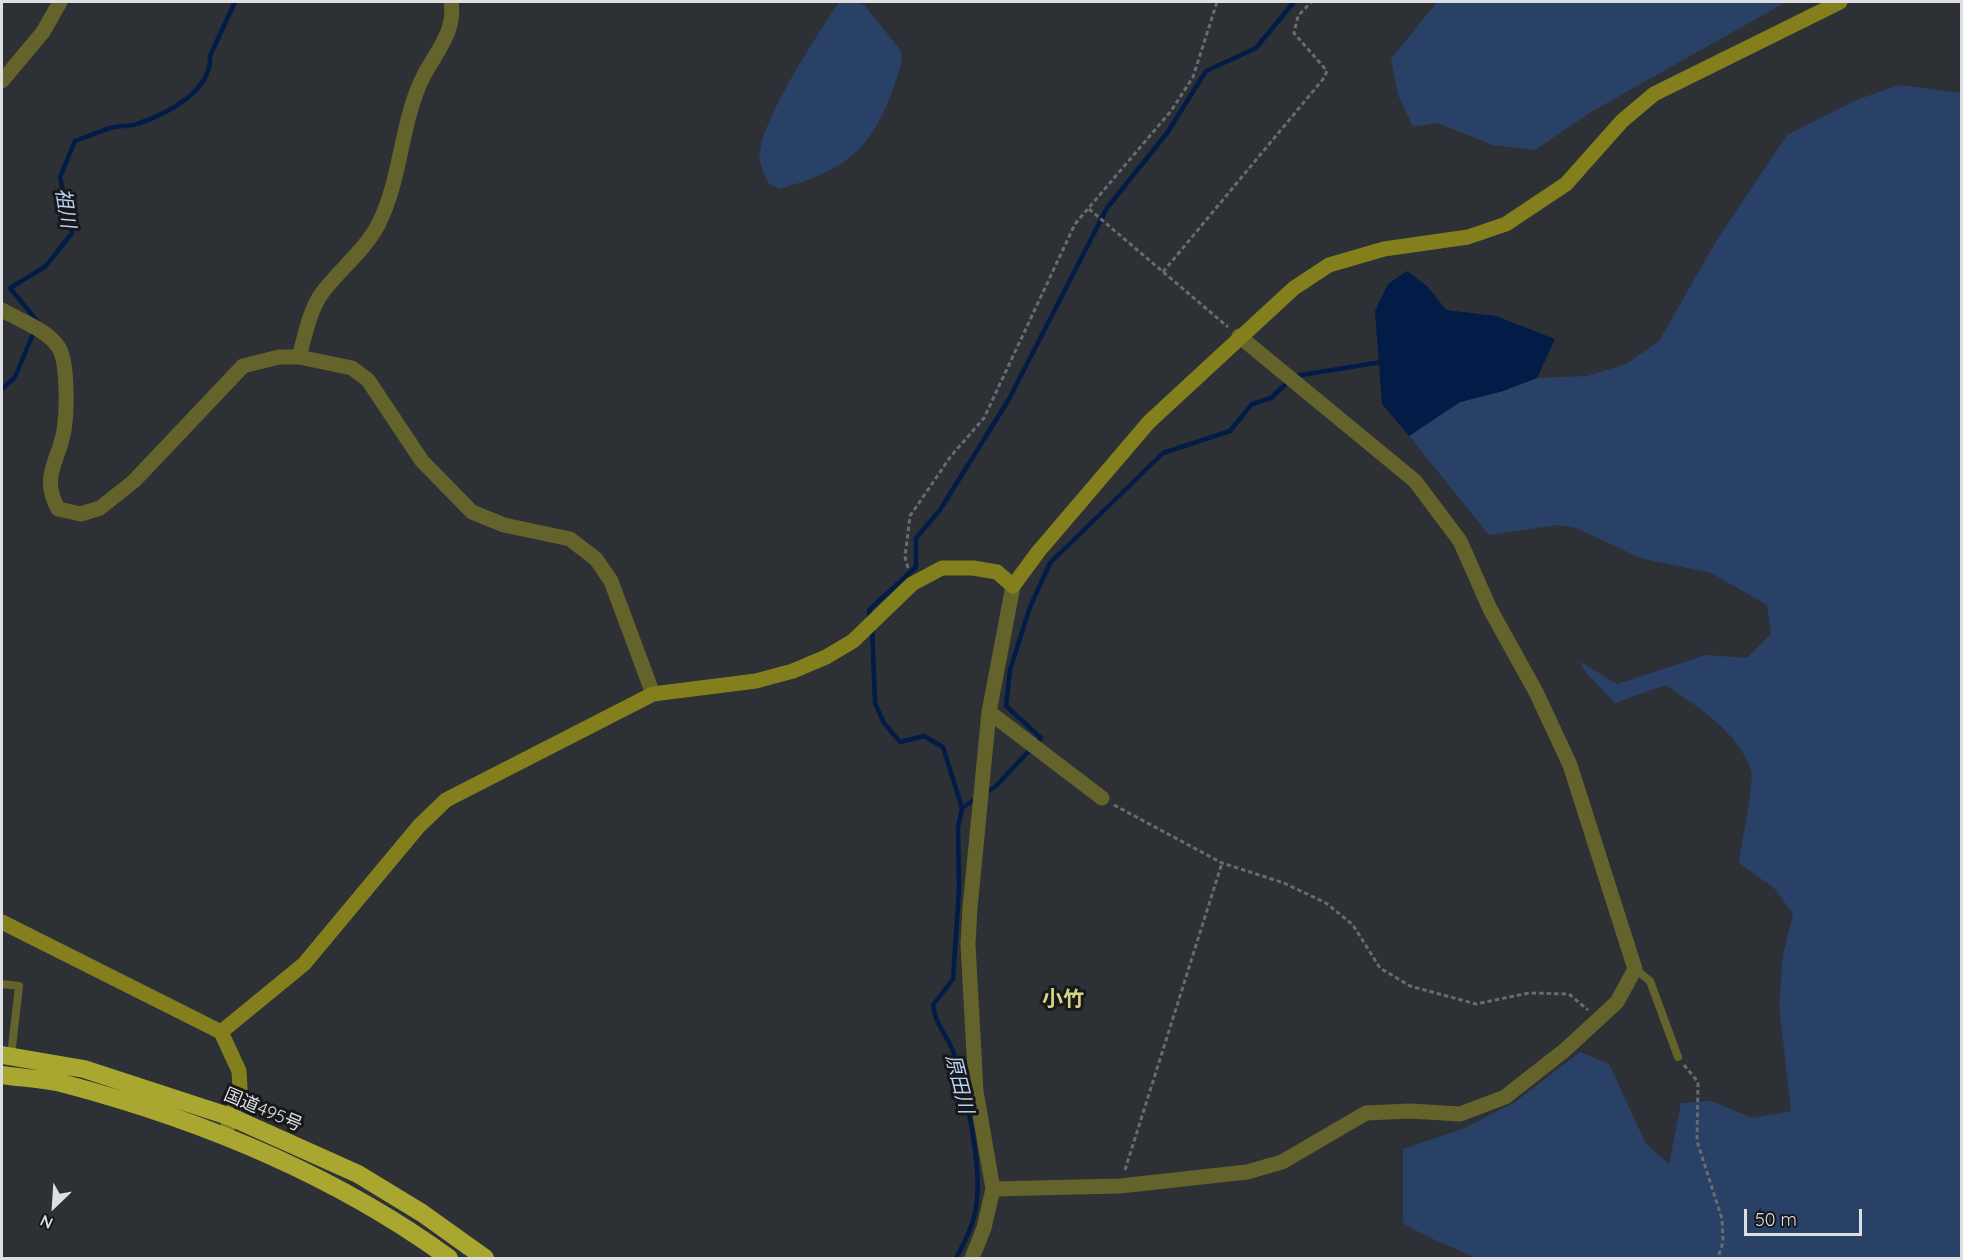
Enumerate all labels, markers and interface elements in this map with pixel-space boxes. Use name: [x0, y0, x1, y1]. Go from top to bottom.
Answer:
water label: 祖川: [50, 186, 80, 230]
district label: 小竹: [1042, 987, 1084, 1013]
water label: 原田川: [940, 1052, 978, 1116]
street label: 国道495号: [221, 1084, 305, 1136]
north arrow: [24, 1176, 84, 1236]
scale bar: [1747, 1197, 1866, 1235]
text: 50 m: [1755, 1208, 1797, 1231]
text: N: [37, 1211, 56, 1234]

